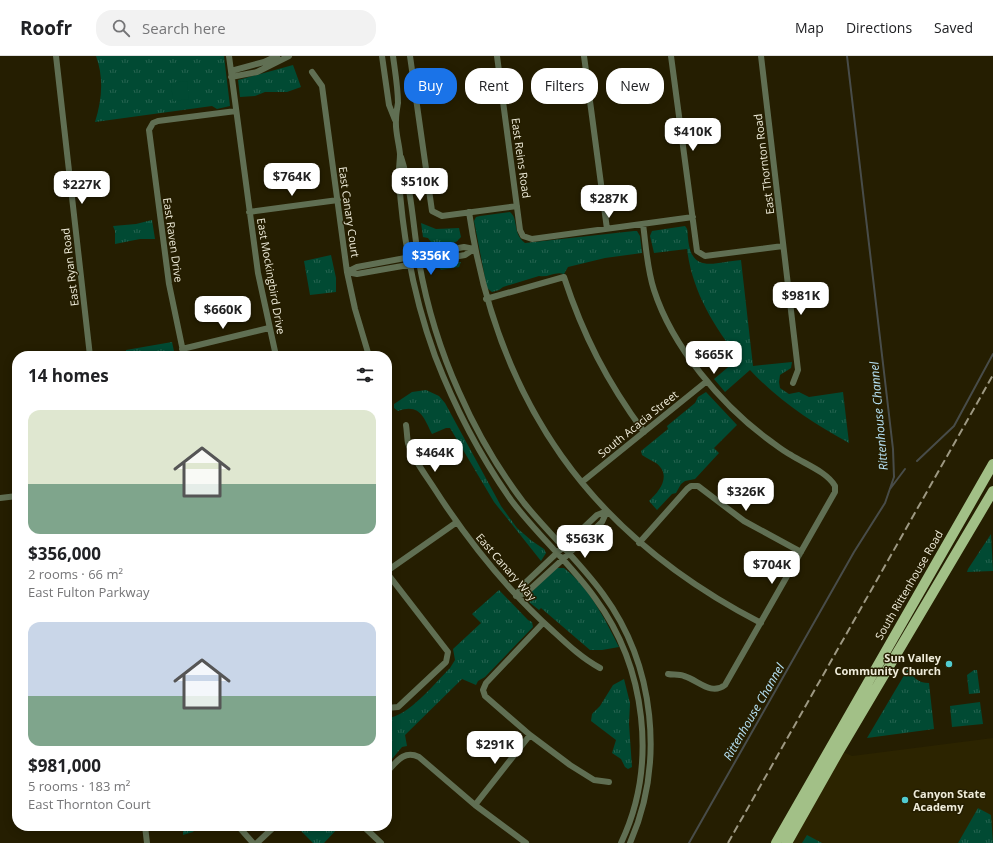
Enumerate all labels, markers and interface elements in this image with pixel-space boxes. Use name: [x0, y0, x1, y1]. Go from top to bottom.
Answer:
search box: [96, 10, 376, 46]
text: Roofr: [20, 15, 72, 41]
icon: search: [110, 17, 132, 39]
text: Search here: [142, 18, 226, 38]
text: Map: [795, 18, 824, 37]
text: Directions: [846, 18, 912, 37]
text: Saved: [934, 18, 973, 37]
chip: Buy: [404, 68, 457, 104]
chip: Rent: [465, 68, 523, 104]
chip: Filters: [531, 68, 598, 104]
chip: New: [606, 68, 664, 104]
street label: East Thornton Road: [750, 113, 777, 215]
street label: East Reins Road: [508, 117, 535, 199]
pin: $410K: [665, 118, 721, 152]
text: $410K: [674, 122, 712, 140]
pin: $764K: [264, 163, 320, 197]
street label: East Canary Court: [336, 165, 363, 258]
text: $764K: [273, 167, 311, 185]
pin: $510K: [392, 168, 448, 202]
pin: $227K: [54, 171, 110, 205]
text: $510K: [401, 172, 439, 190]
text: $227K: [63, 175, 101, 193]
pin: $287K: [581, 185, 637, 219]
text: $287K: [590, 189, 628, 207]
street label: East Raven Drive: [160, 197, 187, 283]
street label: East Mockingbird Drive: [254, 217, 289, 335]
street label: East Ryan Road: [57, 227, 82, 307]
pin: $356K: [403, 242, 459, 276]
text: $356K: [412, 246, 450, 264]
pin: $981K: [773, 282, 829, 316]
text: $981K: [782, 286, 820, 304]
pin: $660K: [195, 296, 251, 330]
text: $660K: [204, 300, 242, 318]
pin: $665K: [686, 341, 742, 375]
text: $665K: [695, 345, 733, 363]
water label: Rittenhouse Channel: [865, 360, 892, 471]
text: 14 homes: [28, 364, 109, 387]
icon: filters: [354, 364, 376, 386]
street label: South Acacia Street: [594, 387, 681, 461]
icon: home: [166, 436, 238, 508]
pin: $464K: [407, 439, 463, 473]
text: $464K: [416, 443, 454, 461]
pin: $326K: [718, 478, 774, 512]
text: $326K: [727, 482, 765, 500]
pin: $563K: [557, 525, 613, 559]
street label: South Rittenhouse Road: [871, 527, 946, 642]
text: $563K: [566, 529, 604, 547]
street label: East Canary Way: [473, 530, 540, 604]
text: $356,000: [28, 542, 101, 565]
pin: $704K: [744, 551, 800, 585]
text: $704K: [753, 555, 791, 573]
text: 2 rooms · 66 m²: [28, 565, 123, 583]
text: East Fulton Parkway: [28, 583, 149, 601]
icon: home: [166, 648, 238, 720]
place label: Sun Valley Community Church: [835, 650, 942, 678]
water label: Rittenhouse Channel: [719, 659, 789, 763]
marker: Sun Valley Community Church: [944, 659, 954, 669]
pin: $291K: [467, 731, 523, 765]
text: $291K: [476, 735, 514, 753]
text: $981,000: [28, 754, 101, 777]
text: 5 rooms · 183 m²: [28, 777, 130, 795]
place label: Canyon State Academy: [913, 786, 986, 814]
text: East Thornton Court: [28, 795, 151, 813]
marker: Canyon State Academy: [900, 795, 910, 805]

